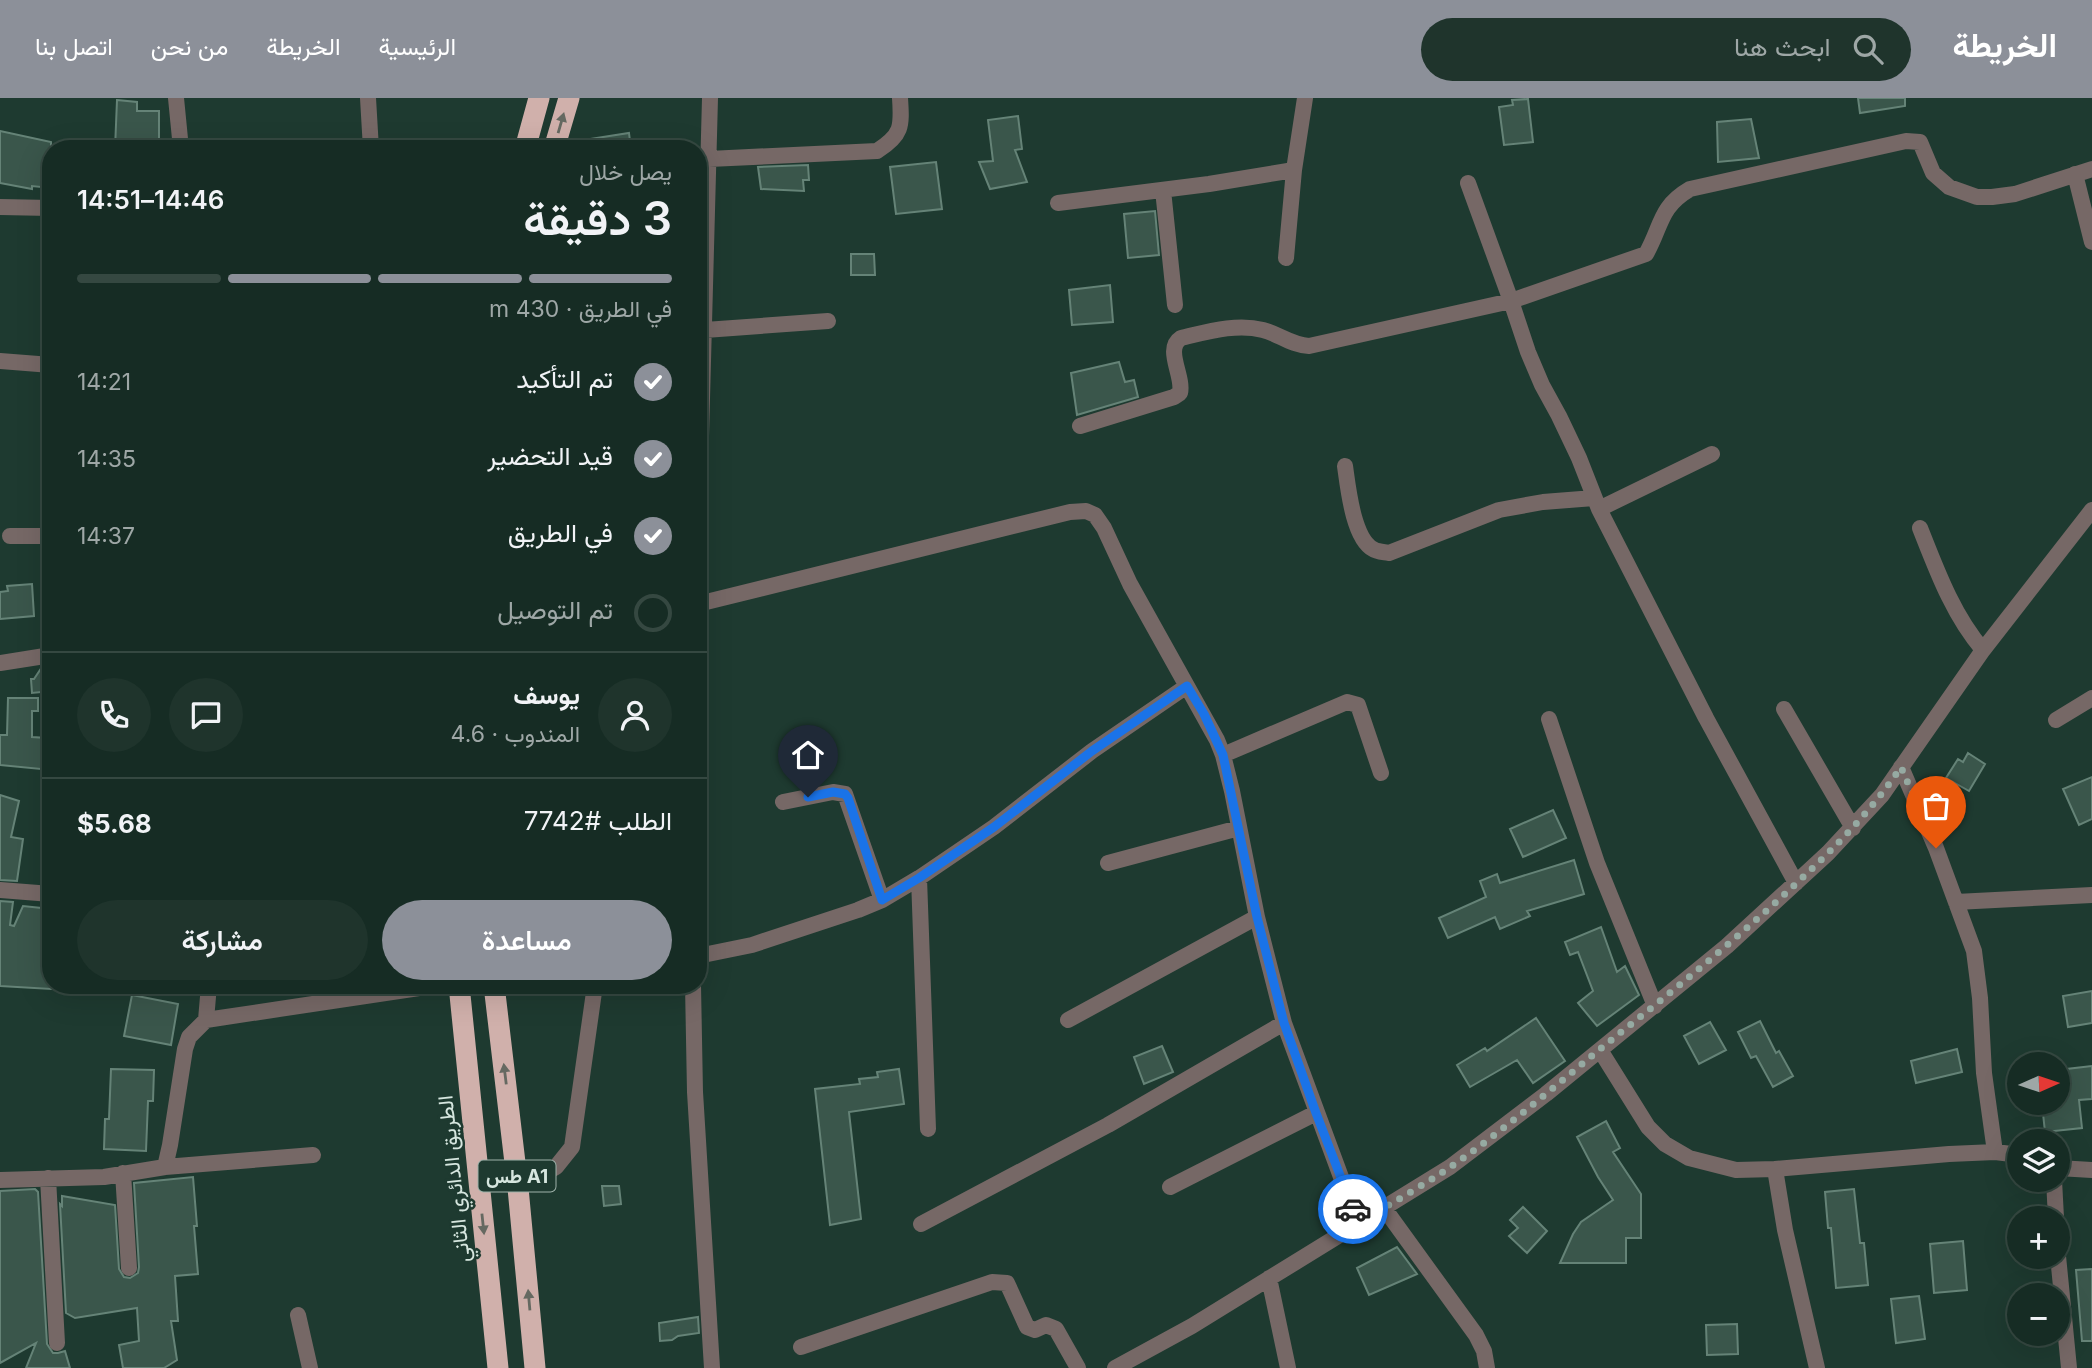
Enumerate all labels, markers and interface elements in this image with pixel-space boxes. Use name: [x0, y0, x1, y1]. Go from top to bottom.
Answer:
search box: [1421, 18, 1911, 81]
text: الخريطة: [1953, 25, 2057, 65]
icon: search: [1849, 30, 1887, 68]
text: ابحث هنا: [1734, 31, 1831, 62]
text: اتصل بنا: [35, 32, 113, 61]
text: من نحن: [151, 32, 228, 61]
text: الخريطة: [266, 32, 340, 61]
text: الرئيسية: [378, 32, 456, 61]
one-way arrow: [557, 113, 567, 134]
text: يصل خلال: [579, 158, 672, 186]
text: 14:46–14:51: [77, 184, 225, 215]
text: 3 دقيقة: [523, 190, 672, 246]
text: في الطريق · 430 m: [489, 295, 672, 323]
text: تم التأكيد: [516, 363, 613, 394]
icon: check: [634, 363, 672, 401]
text: 14:21: [77, 368, 131, 396]
text: قيد التحضير: [487, 440, 613, 471]
icon: check: [634, 440, 672, 478]
text: 14:35: [77, 445, 136, 473]
text: في الطريق: [508, 517, 613, 548]
icon: check: [634, 517, 672, 555]
text: 14:37: [77, 522, 135, 550]
text: تم التوصيل: [497, 594, 613, 625]
button: phone: [77, 678, 151, 752]
button: chat: [169, 678, 243, 752]
button: person: [598, 678, 672, 752]
text: يوسف: [513, 679, 580, 710]
text: المندوب · 4.6: [451, 720, 580, 748]
pin: [778, 725, 838, 797]
icon: home: [789, 736, 827, 774]
pin: [1906, 776, 1966, 848]
icon: bag: [1917, 787, 1955, 825]
text: الطلب #7742: [524, 805, 672, 836]
text: $5.68: [77, 808, 152, 839]
button: مشاركة: [77, 900, 368, 980]
button: مساعدة: [382, 900, 672, 980]
north arrow: [2007, 1052, 2070, 1115]
map controls: [2007, 1052, 2070, 1346]
one-way arrow: [499, 1063, 510, 1085]
street label: الطريق الدائري الثاني: [432, 1094, 480, 1264]
button: layers: [2007, 1129, 2070, 1192]
road number: طس A1: [478, 1160, 556, 1192]
courier: [1318, 1174, 1388, 1244]
icon: car: [1334, 1190, 1372, 1228]
button: +: [2007, 1206, 2070, 1269]
one-way arrow: [478, 1213, 489, 1235]
button: −: [2007, 1283, 2070, 1346]
one-way arrow: [523, 1289, 534, 1311]

